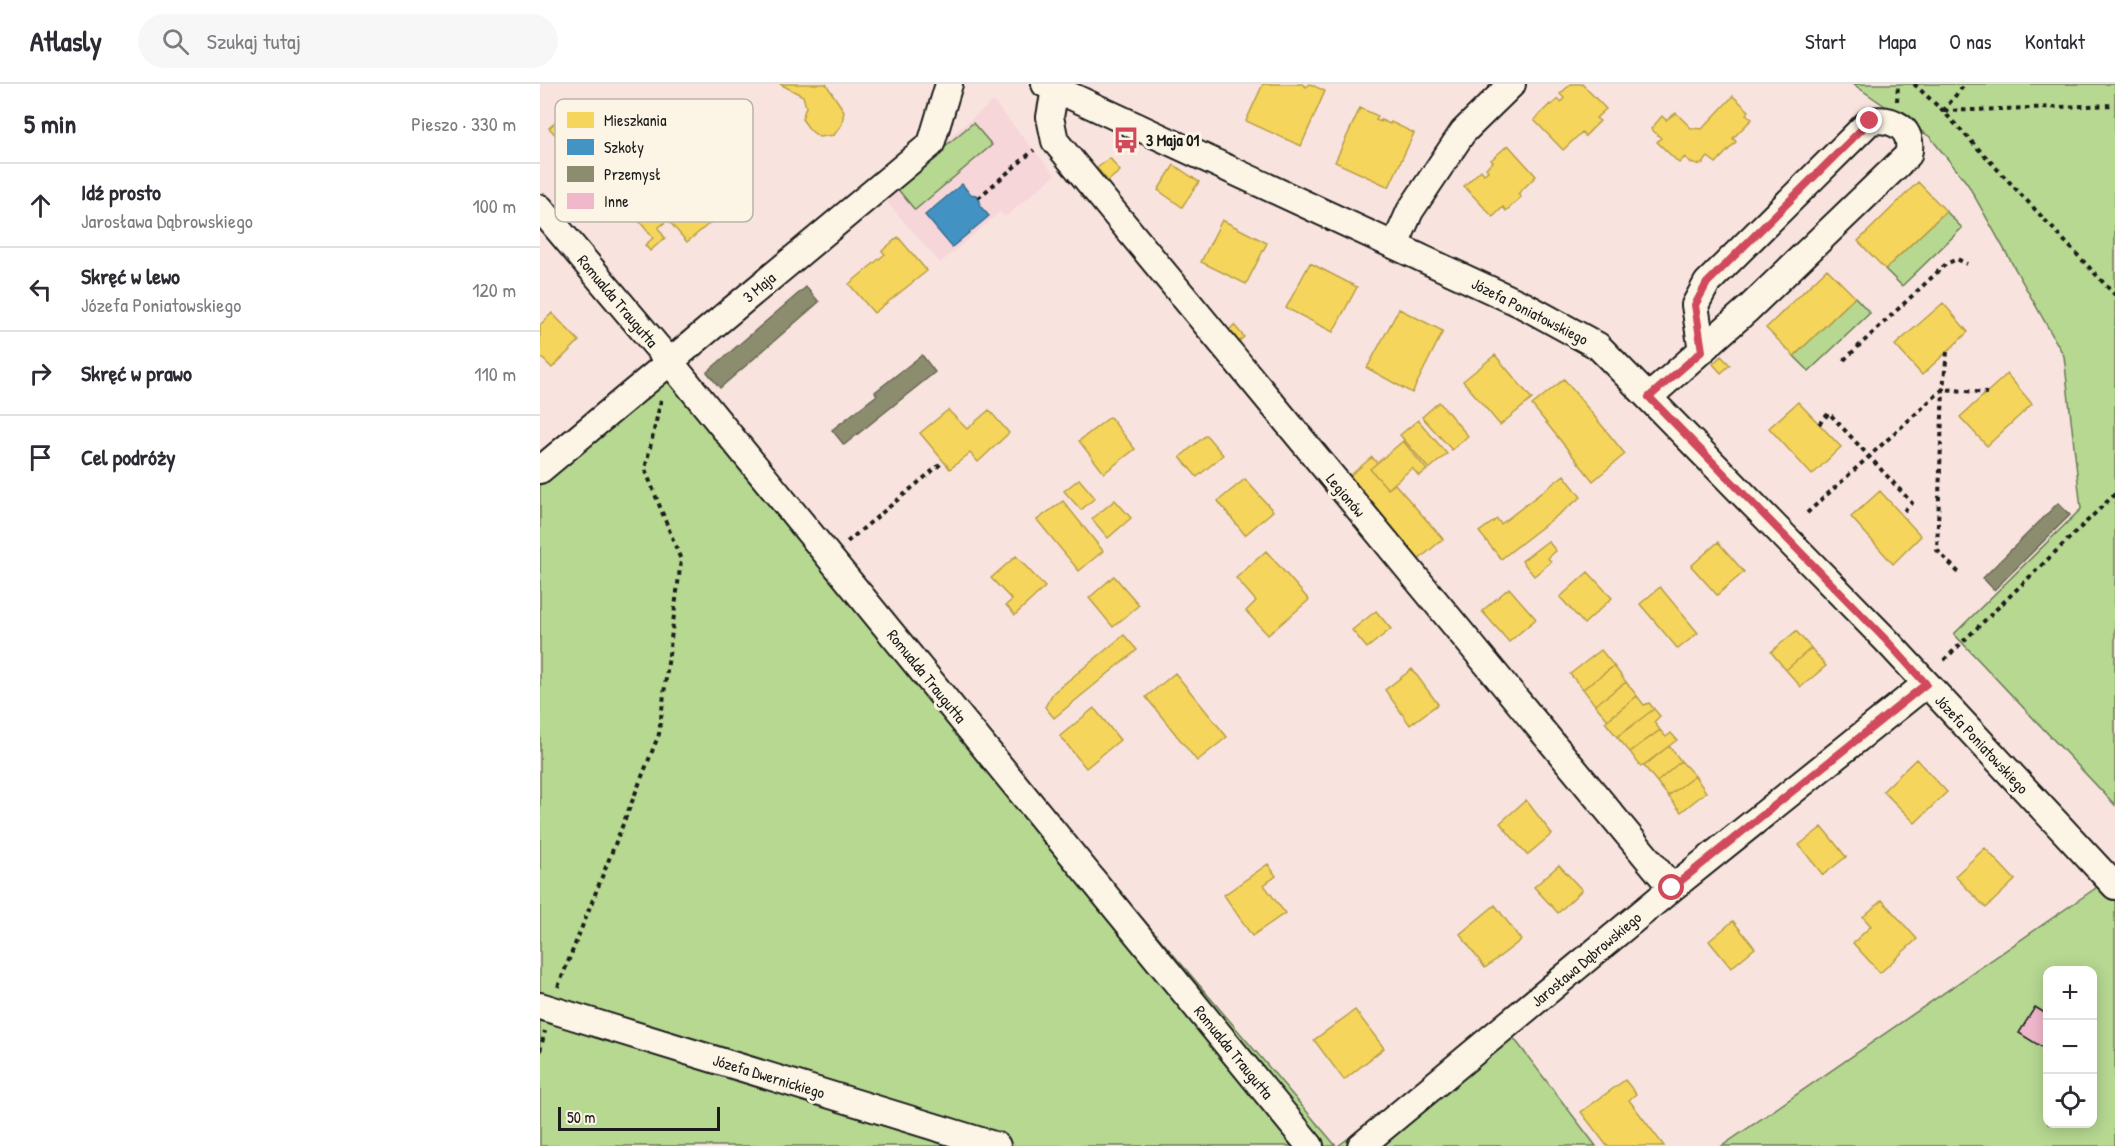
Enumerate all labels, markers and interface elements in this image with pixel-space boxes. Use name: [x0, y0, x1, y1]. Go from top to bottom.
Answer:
search box: [138, 14, 558, 68]
text: Atlasly: [30, 22, 102, 60]
icon: search: [159, 25, 192, 58]
text: Szukaj tutaj: [207, 26, 301, 56]
text: Start: [1805, 27, 1845, 56]
text: Mapa: [1878, 27, 1916, 56]
text: O nas: [1949, 27, 1992, 56]
text: Kontakt: [2025, 27, 2085, 56]
legend: [555, 99, 753, 222]
text: 5 min: [24, 106, 76, 141]
route end: [1856, 107, 1882, 133]
text: Mieszkania: [604, 109, 666, 131]
text: Pieszo · 330 m: [411, 110, 516, 137]
bus stop icon: 3 Maja 01: [1111, 125, 1141, 155]
place label: 3 Maja 01: [1146, 129, 1200, 151]
text: Szkoły: [604, 136, 644, 158]
text: Przemysł: [604, 163, 661, 185]
text: Idź prosto: [81, 177, 161, 207]
icon: ahead: [24, 189, 57, 222]
text: Inne: [604, 190, 629, 212]
text: 100 m: [473, 192, 516, 219]
text: Jarosława Dąbrowskiego: [81, 207, 253, 234]
street label: Romualda Traugutta: [573, 250, 663, 352]
text: Skręć w lewo: [81, 261, 180, 291]
street label: 3 Maja: [738, 267, 780, 307]
street label: Józefa Poniatowskiego: [1468, 272, 1593, 350]
icon: left: [24, 273, 57, 306]
text: 120 m: [472, 276, 516, 303]
text: Józefa Poniatowskiego: [81, 291, 241, 318]
icon: right: [24, 357, 57, 390]
text: Skręć w prawo: [81, 358, 192, 388]
text: 110 m: [474, 360, 516, 387]
icon: arrive: [24, 441, 57, 474]
text: Cel podróży: [81, 442, 176, 472]
street label: Legionów: [1321, 469, 1371, 521]
street label: Romualda Traugutta: [882, 624, 972, 728]
street label: Józefa Poniatowskiego: [1930, 690, 2034, 799]
route start: [1658, 874, 1684, 900]
street label: Jarosława Dąbrowskiego: [1526, 906, 1646, 1012]
map controls: [2043, 966, 2097, 1128]
button: +: [2043, 966, 2097, 1020]
street label: Romualda Traugutta: [1189, 1000, 1279, 1104]
button: −: [2043, 1020, 2097, 1074]
street label: Józefa Dwernickiego: [710, 1049, 828, 1104]
button: locate: [2043, 1074, 2097, 1128]
scale bar: [558, 1104, 720, 1132]
text: 50 m: [567, 1106, 596, 1128]

